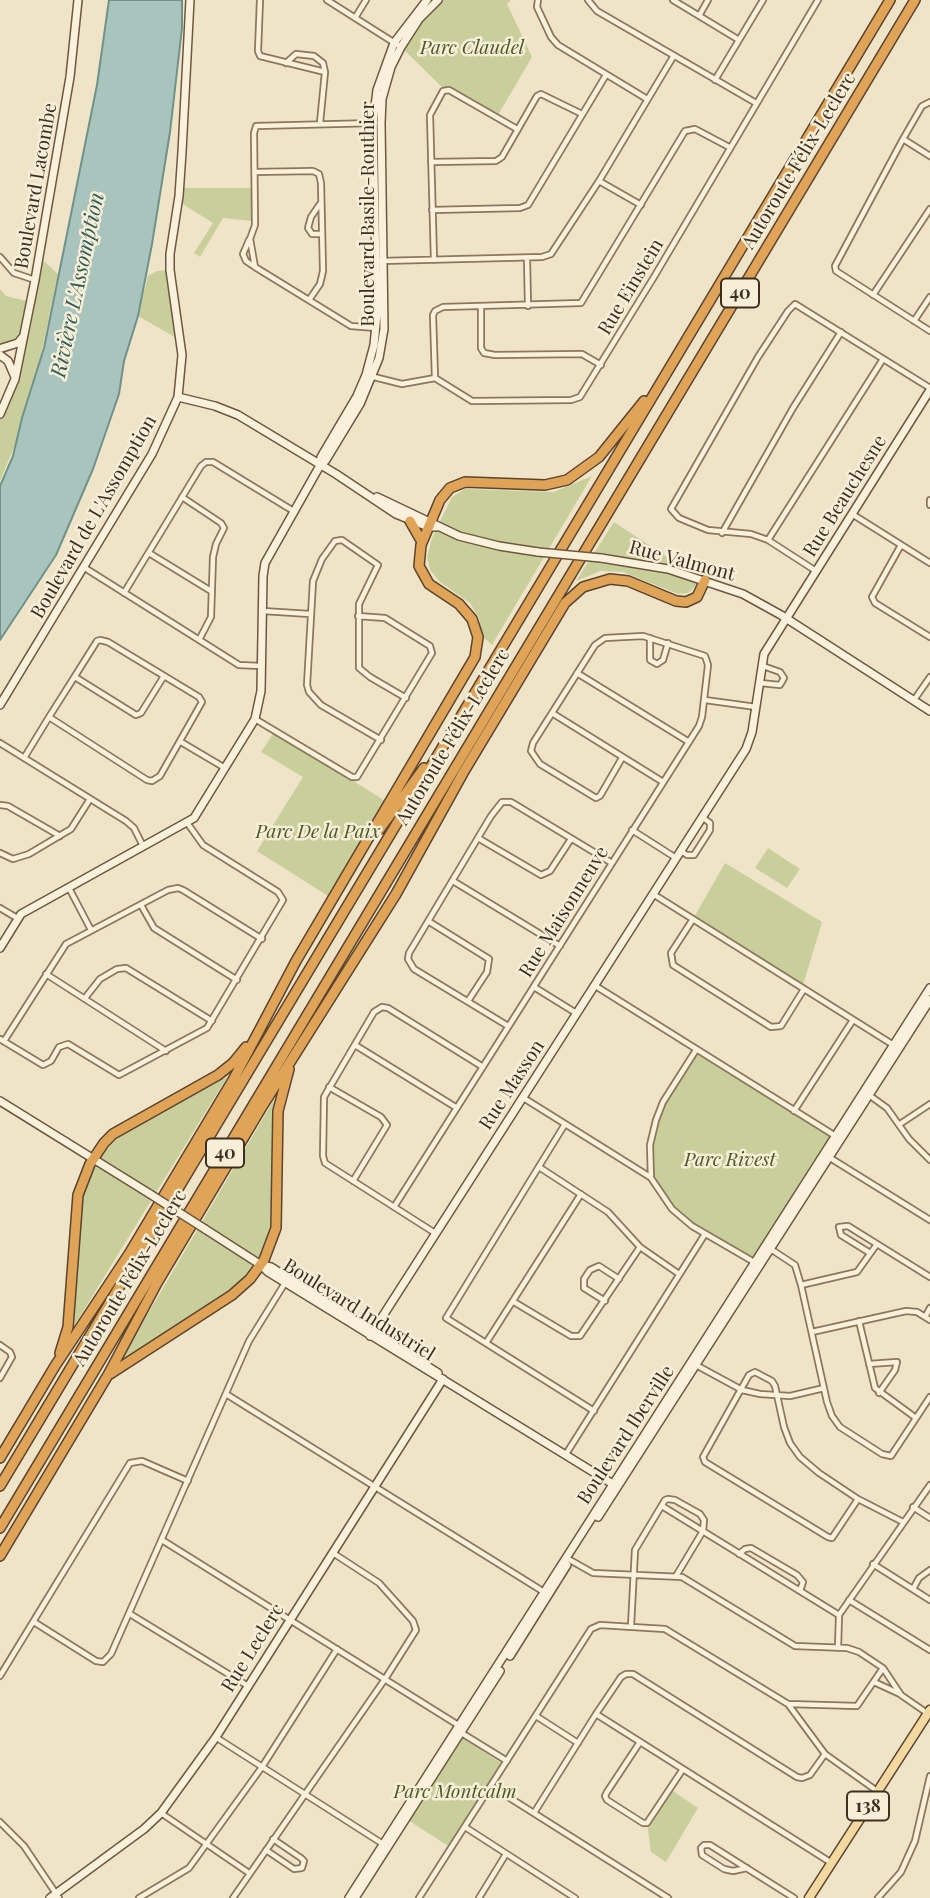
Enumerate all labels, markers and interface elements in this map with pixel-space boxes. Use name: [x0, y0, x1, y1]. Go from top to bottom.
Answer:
park label: Parc Claudel: [420, 37, 524, 59]
street label: Autoroute Félix-Leclerc: [737, 69, 861, 253]
street label: Boulevard Lacombe: [10, 101, 62, 271]
street label: Boulevard Basile-Routhier: [357, 101, 379, 327]
water label: Rivière L'Assomption: [46, 190, 110, 380]
street label: Rue Einstein: [593, 235, 669, 339]
road number: 40: [721, 278, 759, 307]
street label: Boulevard de L'Assomption: [26, 411, 162, 623]
street label: Rue Beauchesne: [798, 431, 892, 561]
street label: Rue Valmont: [627, 536, 737, 586]
street label: Autoroute Félix-Leclerc: [391, 645, 515, 829]
park label: Parc De la Paix: [255, 821, 381, 843]
street label: Rue Maisonneuve: [515, 842, 613, 982]
street label: Rue Masson: [475, 1036, 549, 1134]
road number: 40: [206, 1138, 244, 1168]
park label: Parc Rivest: [684, 1149, 776, 1171]
street label: Autoroute Félix-Leclerc: [68, 1186, 192, 1370]
street label: Boulevard Industriel: [279, 1254, 439, 1366]
street label: Boulevard Iberville: [573, 1361, 679, 1509]
street label: Rue Leclerc: [217, 1600, 289, 1696]
park label: Parc Montcalm: [393, 1781, 517, 1803]
road number: 138: [847, 1792, 889, 1820]

